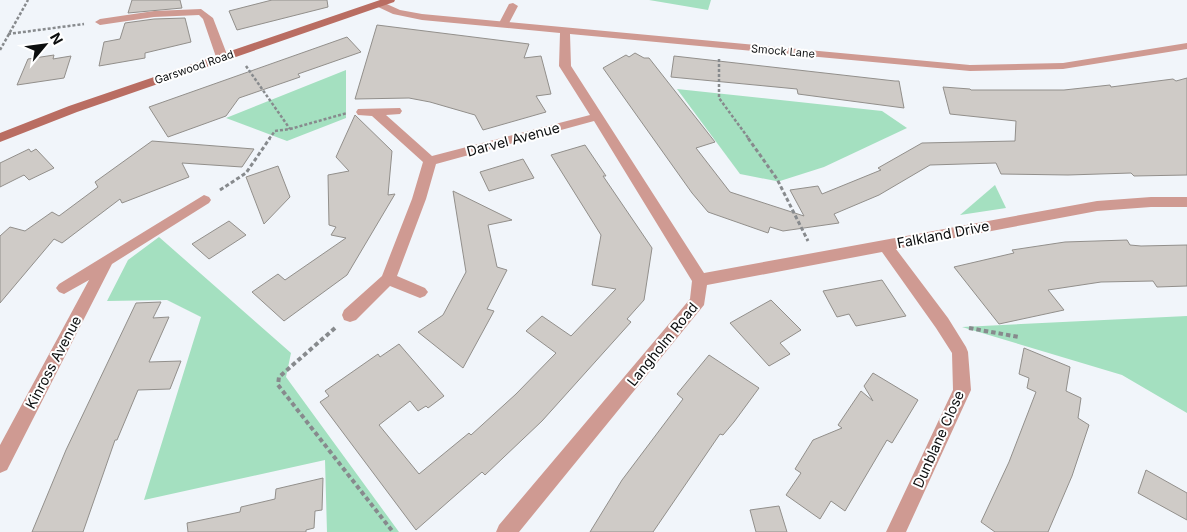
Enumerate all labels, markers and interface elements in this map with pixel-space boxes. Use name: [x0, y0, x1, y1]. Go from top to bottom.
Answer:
north arrow: [20, 20, 70, 70]
text: N: [47, 30, 67, 47]
street label: Smock Lane: [751, 41, 815, 61]
street label: Garswood Road: [153, 47, 235, 87]
street label: Darvel Avenue: [465, 118, 561, 160]
street label: Falkland Drive: [895, 217, 991, 251]
street label: Langholm Road: [623, 299, 701, 389]
street label: Kinross Avenue: [21, 313, 85, 411]
street label: Dunblane Close: [909, 388, 967, 490]

